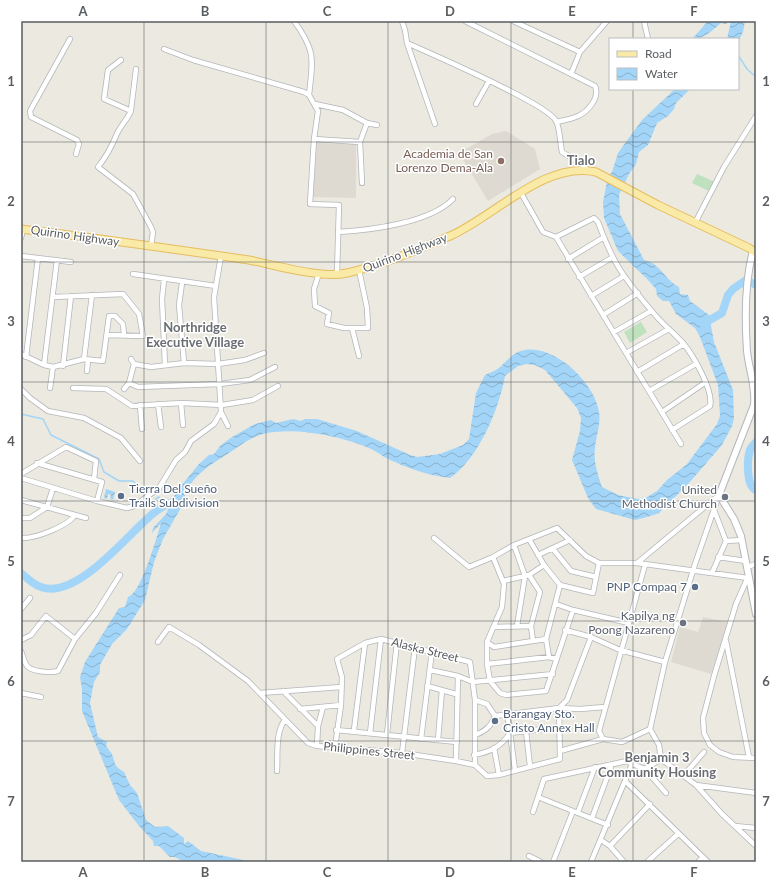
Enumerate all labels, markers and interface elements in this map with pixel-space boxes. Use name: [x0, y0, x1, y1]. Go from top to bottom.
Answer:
text: A: [77, 3, 88, 19]
text: B: [201, 3, 210, 19]
text: C: [323, 3, 332, 19]
text: D: [445, 3, 455, 19]
text: E: [568, 3, 576, 19]
text: F: [690, 3, 698, 19]
legend: [609, 38, 739, 90]
text: Road: [645, 46, 672, 61]
text: Water: [645, 66, 678, 81]
text: 1: [7, 73, 15, 89]
text: 1: [762, 73, 770, 89]
place label: Academia de San Lorenzo Dema-Ala: [396, 146, 493, 175]
district label: Tialo: [567, 152, 596, 168]
marker: Academia de San Lorenzo Dema-Ala: [496, 156, 506, 166]
text: 2: [7, 193, 15, 209]
text: 2: [762, 193, 770, 209]
street label: Quirino Highway: [30, 222, 121, 249]
street label: Quirino Highway: [361, 229, 450, 276]
text: 3: [7, 313, 15, 329]
text: 3: [762, 313, 770, 329]
district label: Northridge Executive Village: [146, 319, 244, 350]
text: 4: [7, 433, 15, 449]
text: 4: [762, 433, 770, 449]
place label: Tierra Del Sueño Trails Subdivision: [129, 481, 219, 510]
place label: United Methodist Church: [622, 482, 717, 511]
marker: Tierra Del Sueño Trails Subdivision: [116, 491, 126, 501]
marker: United Methodist Church: [720, 492, 730, 502]
text: 5: [7, 553, 15, 569]
text: 5: [762, 553, 770, 569]
place label: PNP Compaq 7: [607, 579, 687, 594]
marker: PNP Compaq 7: [690, 582, 700, 592]
place label: Kapilya ng Poong Nazareno: [588, 608, 675, 637]
marker: Kapilya ng Poong Nazareno: [678, 618, 688, 628]
street label: Alaska Street: [390, 634, 461, 665]
text: 6: [7, 673, 15, 689]
text: 6: [762, 673, 770, 689]
place label: Barangay Sto. Cristo Annex Hall: [503, 706, 595, 735]
marker: Barangay Sto. Cristo Annex Hall: [490, 716, 500, 726]
street label: Philippines Street: [323, 738, 416, 763]
district label: Benjamin 3 Community Housing: [598, 749, 716, 780]
text: 7: [7, 793, 15, 809]
text: 7: [762, 793, 770, 809]
text: A: [77, 864, 88, 880]
text: B: [201, 864, 210, 880]
text: C: [323, 864, 332, 880]
text: D: [445, 864, 455, 880]
text: E: [568, 864, 576, 880]
text: F: [690, 864, 698, 880]

